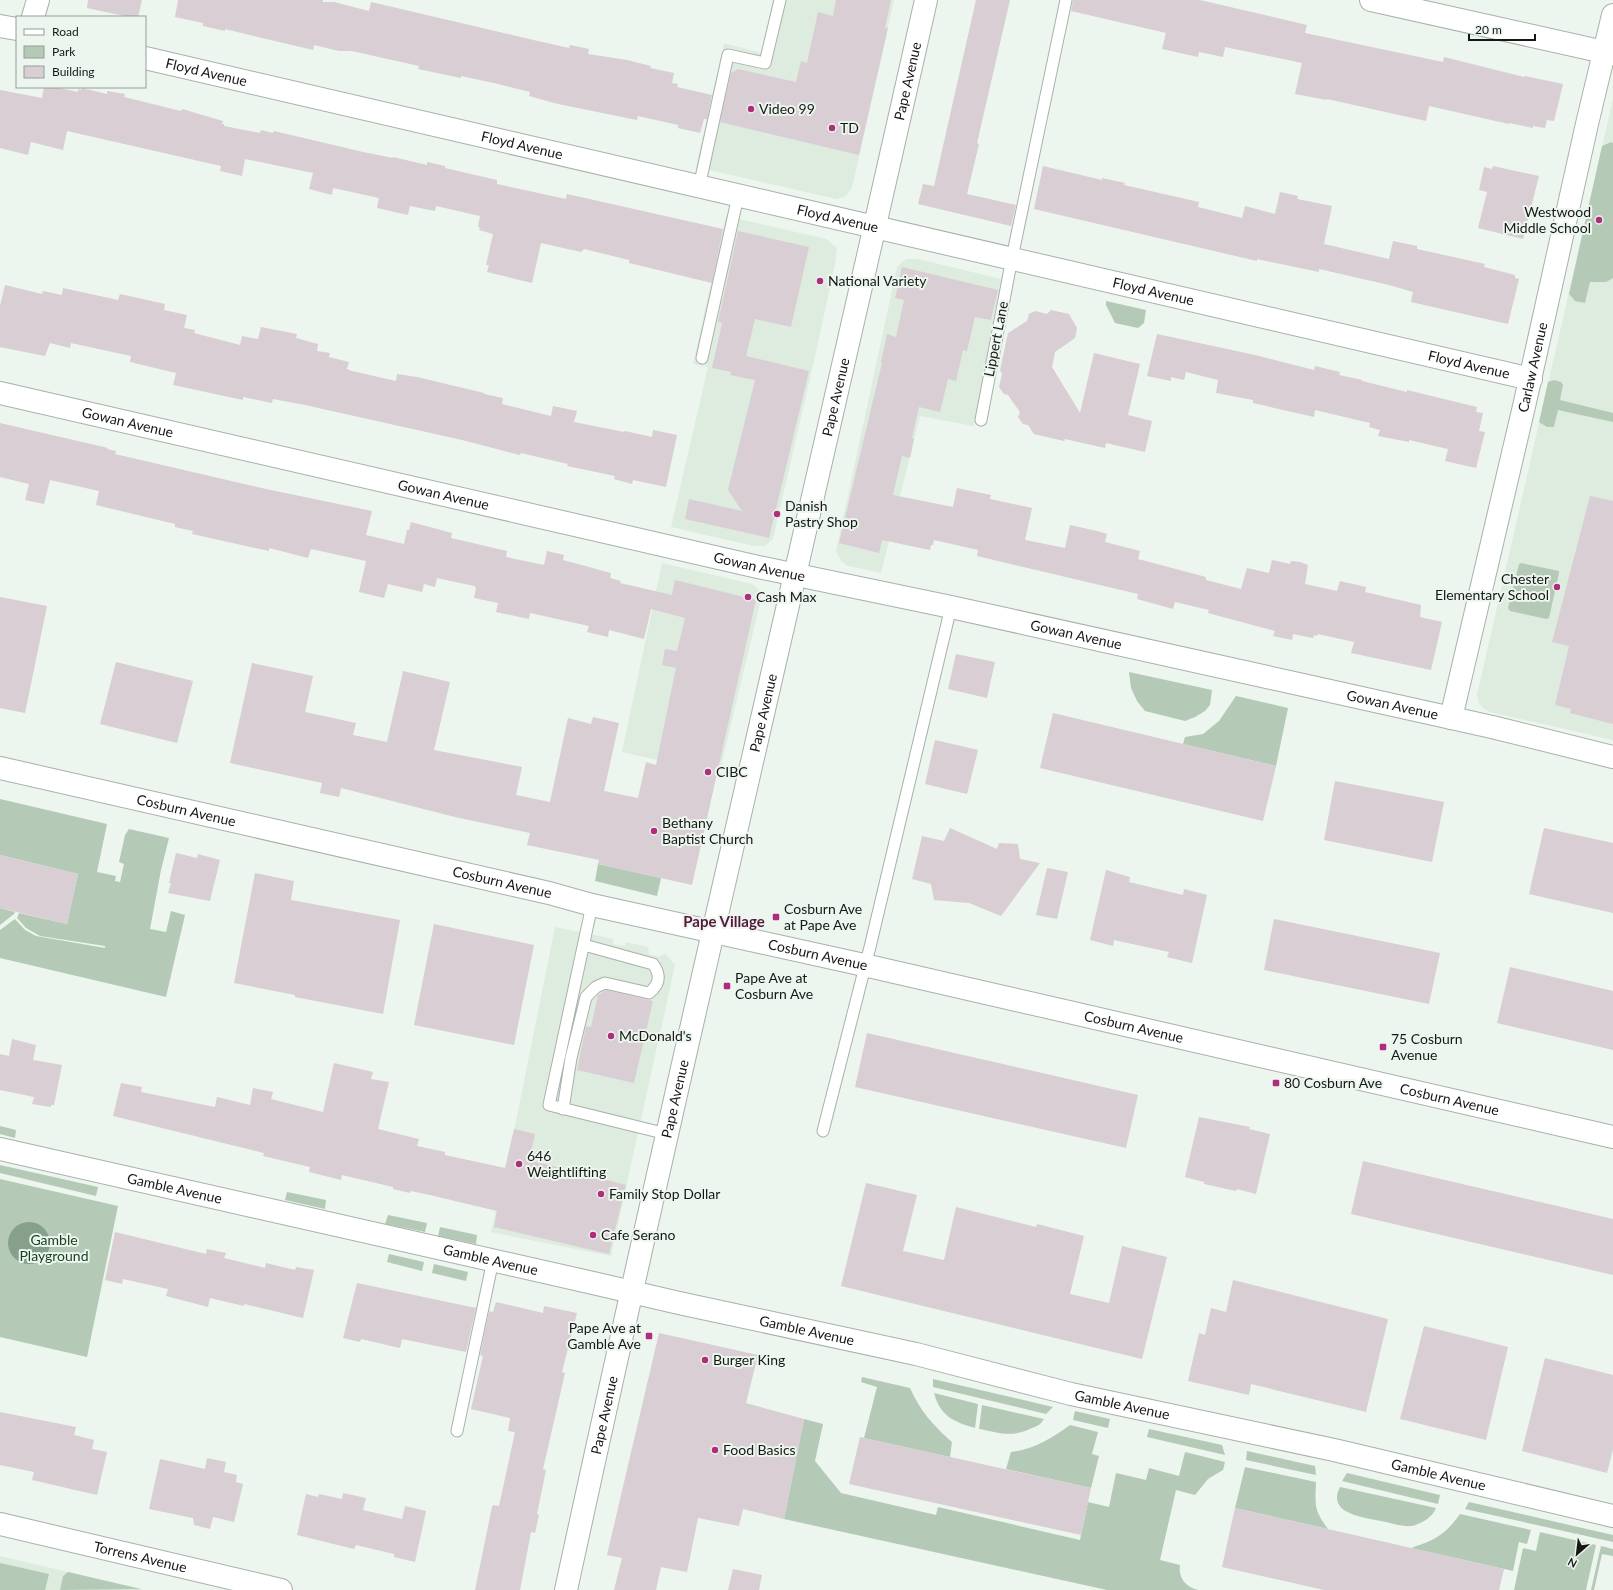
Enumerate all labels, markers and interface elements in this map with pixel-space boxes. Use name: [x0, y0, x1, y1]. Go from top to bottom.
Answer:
legend: [16, 16, 146, 88]
scale bar: [1469, 16, 1535, 42]
text: 20 m: [1475, 22, 1502, 37]
text: Road: [52, 24, 79, 39]
street label: Pape Avenue: [890, 40, 924, 122]
text: Park: [52, 44, 76, 59]
street label: Floyd Avenue: [164, 54, 249, 89]
text: Building: [52, 64, 95, 79]
place label: Video 99: [759, 100, 815, 117]
marker: Video 99: [746, 104, 756, 114]
place label: TD: [840, 119, 859, 136]
marker: TD: [827, 123, 837, 133]
street label: Floyd Avenue: [480, 127, 565, 163]
street label: Floyd Avenue: [795, 200, 880, 236]
place label: Westwood Middle School: [1504, 203, 1591, 236]
marker: Westwood Middle School: [1594, 215, 1604, 225]
place label: National Variety: [828, 272, 927, 289]
street label: Floyd Avenue: [1111, 273, 1196, 309]
marker: National Variety: [815, 276, 825, 286]
street label: Lippert Lane: [980, 300, 1011, 378]
street label: Carlaw Avenue: [1514, 321, 1551, 414]
street label: Floyd Avenue: [1427, 346, 1512, 382]
street label: Pape Avenue: [818, 356, 852, 438]
street label: Gowan Avenue: [80, 403, 175, 441]
street label: Gowan Avenue: [396, 476, 491, 513]
place label: Danish Pastry Shop: [785, 497, 858, 530]
marker: Danish Pastry Shop: [772, 509, 782, 519]
street label: Gowan Avenue: [712, 548, 807, 585]
place label: Chester Elementary School: [1435, 570, 1549, 603]
marker: Chester Elementary School: [1552, 582, 1562, 592]
place label: Cash Max: [756, 588, 817, 605]
marker: Cash Max: [743, 592, 753, 602]
street label: Gowan Avenue: [1029, 616, 1124, 653]
street label: Pape Avenue: [746, 672, 780, 754]
street label: Gowan Avenue: [1345, 686, 1440, 723]
place label: CIBC: [716, 763, 748, 780]
marker: CIBC: [703, 767, 713, 777]
street label: Cosburn Avenue: [135, 790, 238, 829]
place label: Bethany Baptist Church: [662, 814, 753, 847]
marker: Bethany Baptist Church: [649, 826, 659, 836]
street label: Cosburn Avenue: [451, 862, 554, 901]
place label: Cosburn Ave at Pape Ave: [784, 900, 862, 933]
district label: Pape Village: [683, 912, 765, 930]
marker: Cosburn Ave at Pape Ave: [771, 912, 781, 922]
street label: Cosburn Avenue: [767, 935, 869, 974]
place label: Pape Ave at Cosburn Ave: [735, 969, 813, 1002]
marker: Pape Ave at Cosburn Ave: [722, 981, 732, 991]
street label: Cosburn Avenue: [1083, 1007, 1185, 1046]
place label: McDonald's: [619, 1027, 692, 1044]
place label: 75 Cosburn Avenue: [1391, 1030, 1463, 1063]
marker: McDonald's: [606, 1031, 616, 1041]
marker: 75 Cosburn Avenue: [1378, 1042, 1388, 1052]
street label: Pape Avenue: [657, 1058, 692, 1140]
place label: 80 Cosburn Ave: [1284, 1074, 1382, 1091]
marker: 80 Cosburn Ave: [1271, 1078, 1281, 1088]
street label: Cosburn Avenue: [1398, 1079, 1501, 1119]
place label: 646 Weightlifting: [527, 1147, 606, 1180]
marker: 646 Weightlifting: [514, 1159, 524, 1169]
street label: Gamble Avenue: [126, 1169, 224, 1207]
place label: Family Stop Dollar: [609, 1185, 720, 1202]
marker: Family Stop Dollar: [596, 1189, 606, 1199]
place label: Cafe Serano: [601, 1226, 676, 1243]
marker: Cafe Serano: [588, 1230, 598, 1240]
park label: Gamble Playground: [19, 1231, 89, 1264]
street label: Gamble Avenue: [442, 1240, 540, 1278]
street label: Gamble Avenue: [758, 1312, 856, 1349]
place label: Pape Ave at Gamble Ave: [567, 1319, 641, 1352]
marker: Pape Ave at Gamble Ave: [644, 1331, 654, 1341]
place label: Burger King: [713, 1351, 785, 1368]
marker: Burger King: [700, 1355, 710, 1365]
street label: Pape Avenue: [587, 1374, 621, 1456]
street label: Gamble Avenue: [1073, 1386, 1171, 1423]
place label: Food Basics: [723, 1441, 796, 1458]
marker: Food Basics: [710, 1445, 720, 1455]
street label: Gamble Avenue: [1390, 1455, 1488, 1494]
north arrow: [1557, 1534, 1597, 1574]
street label: Torrens Avenue: [92, 1537, 189, 1576]
text: N: [1565, 1556, 1579, 1571]

